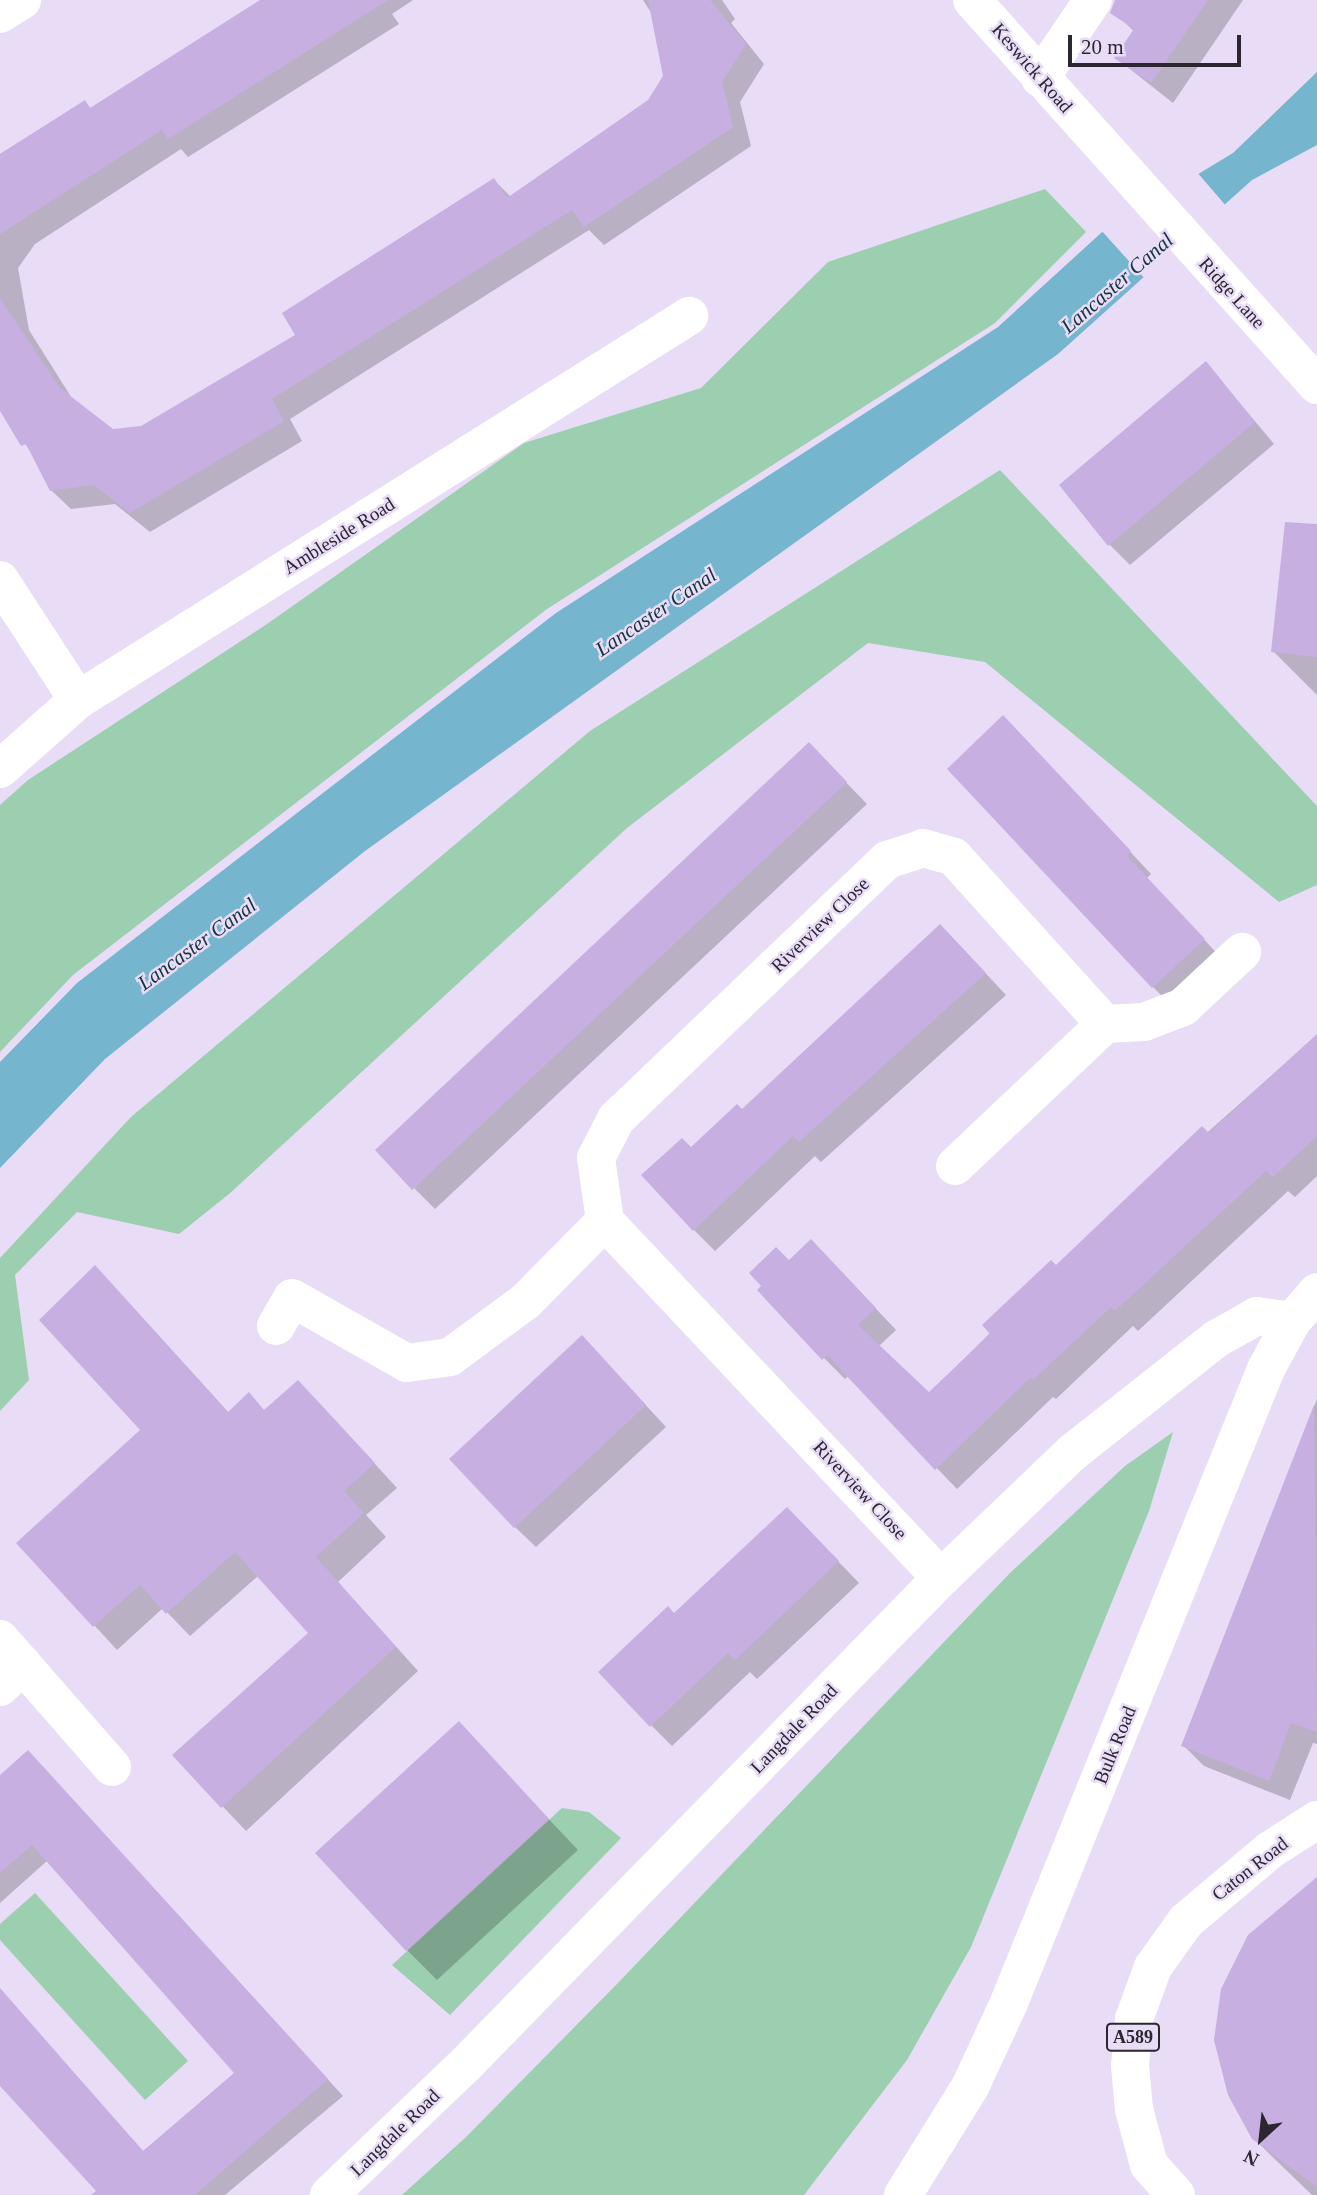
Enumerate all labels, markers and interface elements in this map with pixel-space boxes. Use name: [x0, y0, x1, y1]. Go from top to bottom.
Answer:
street label: Keswick Road: [987, 19, 1077, 117]
scale bar: [1072, 21, 1245, 65]
text: 20 m: [1081, 35, 1124, 59]
water label: Lancaster Canal: [1056, 227, 1178, 339]
street label: Ridge Lane: [1194, 253, 1270, 333]
street label: Ambleside Road: [279, 493, 399, 579]
water label: Lancaster Canal: [591, 562, 721, 662]
street label: Riverview Close: [766, 873, 874, 977]
water label: Lancaster Canal: [133, 892, 261, 996]
street label: Riverview Close: [808, 1436, 912, 1544]
street label: Langdale Road: [746, 1680, 842, 1778]
street label: Bulk Road: [1089, 1703, 1141, 1787]
street label: Caton Road: [1207, 1832, 1293, 1906]
road number: A589: [1105, 2022, 1161, 2052]
street label: Langdale Road: [346, 2085, 444, 2181]
north arrow: [1226, 2104, 1296, 2174]
text: N: [1240, 2146, 1262, 2171]

